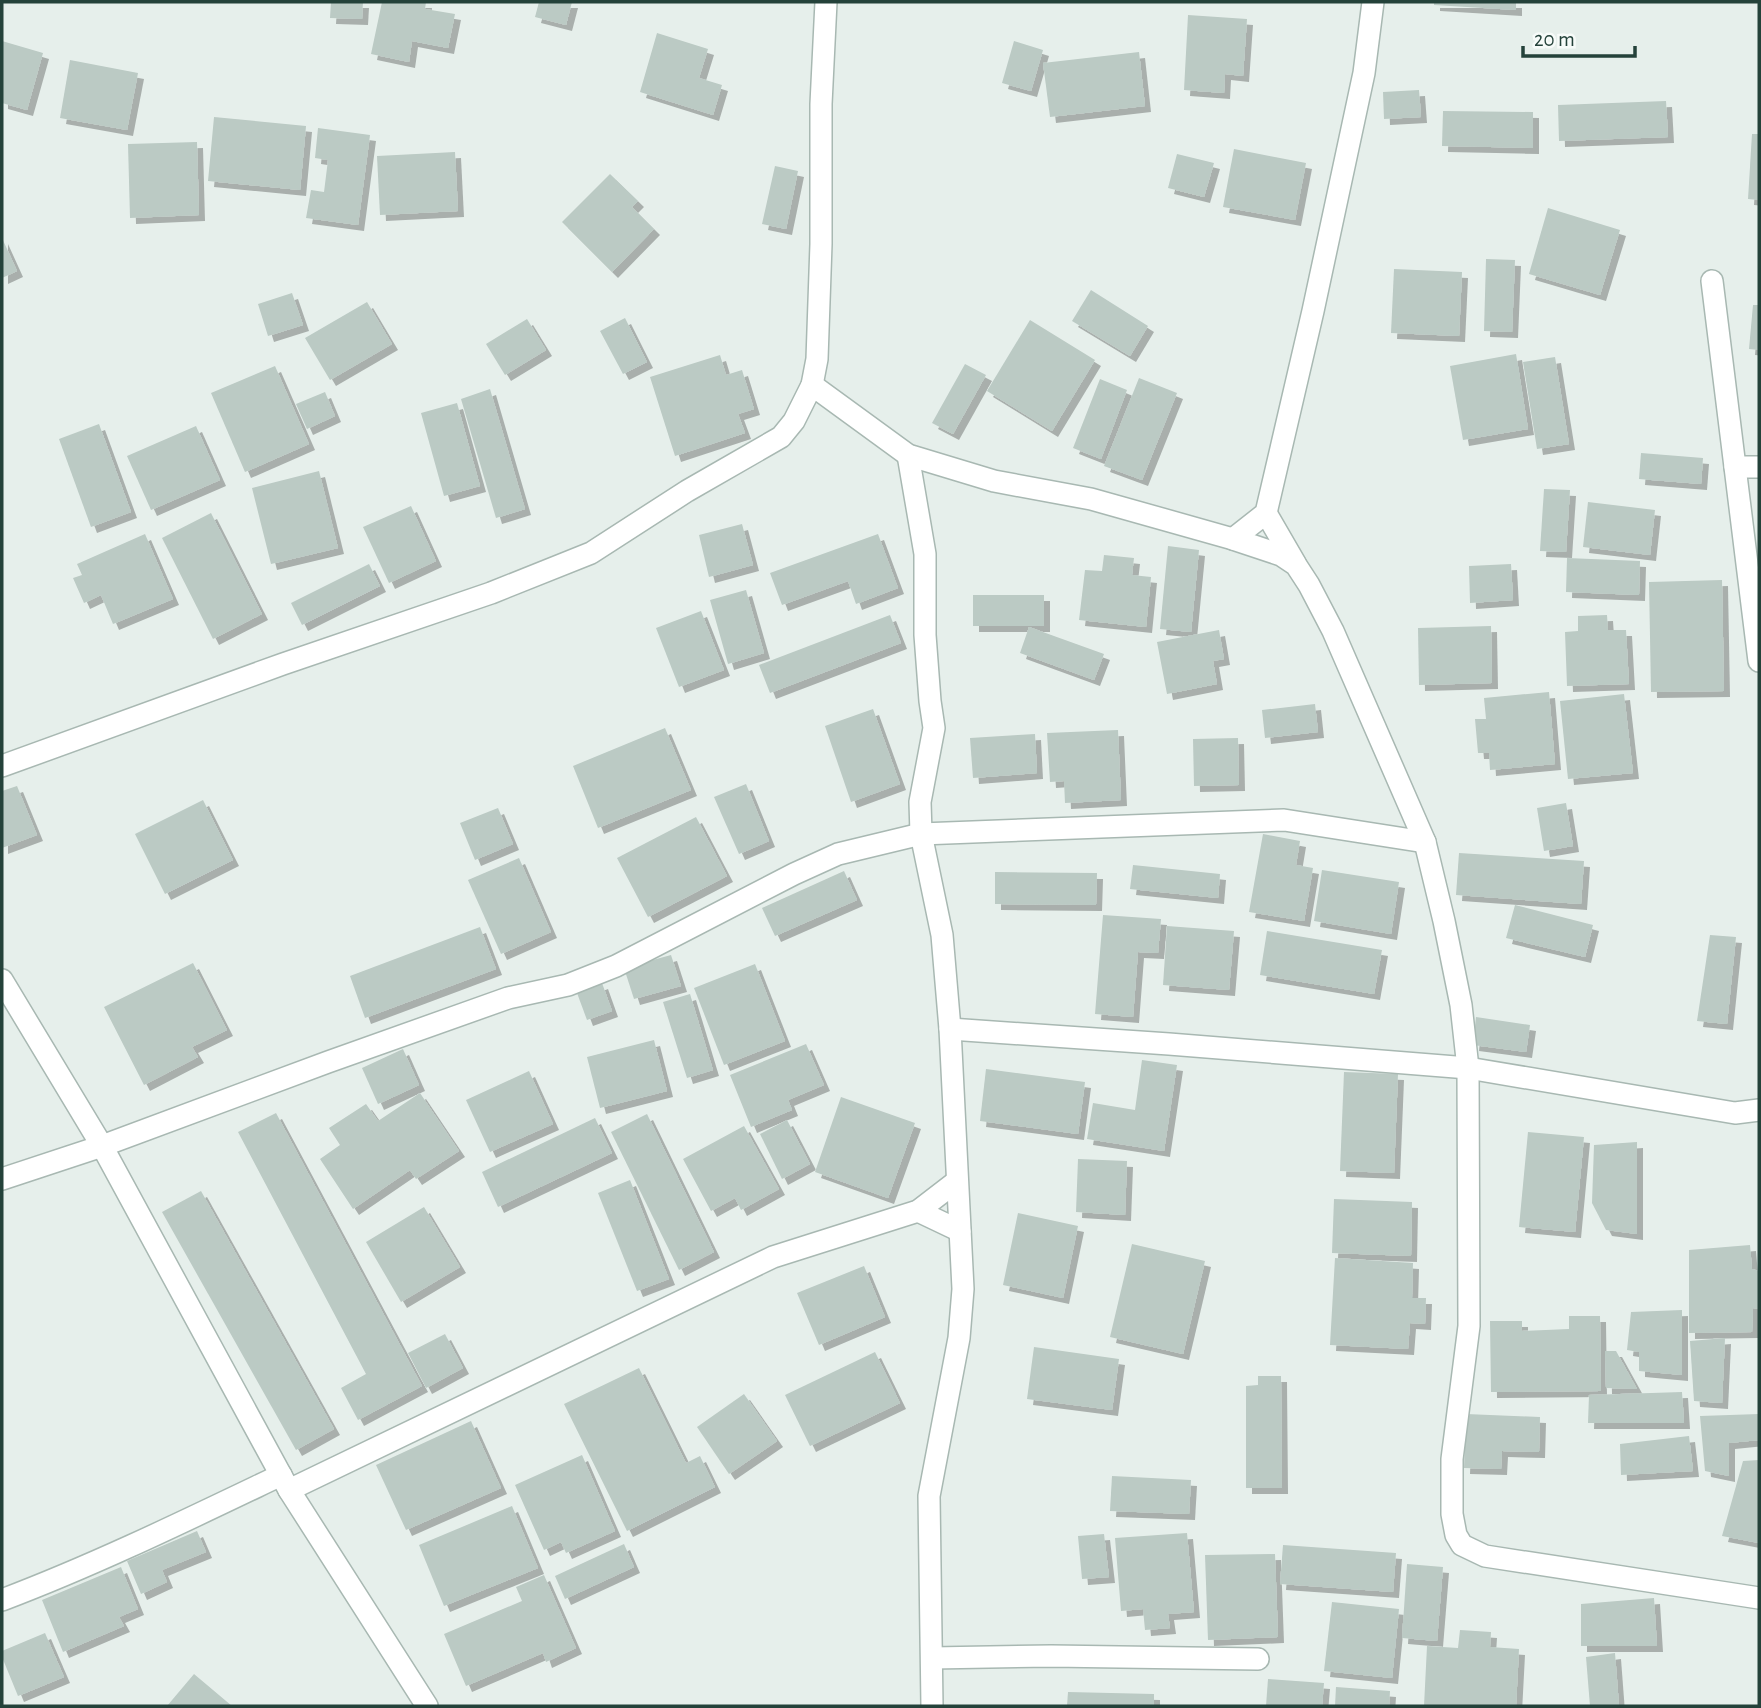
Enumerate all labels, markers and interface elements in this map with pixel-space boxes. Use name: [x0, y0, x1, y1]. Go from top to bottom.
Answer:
scale bar: [1523, 14, 1635, 58]
text: 20 m: [1534, 29, 1575, 50]

